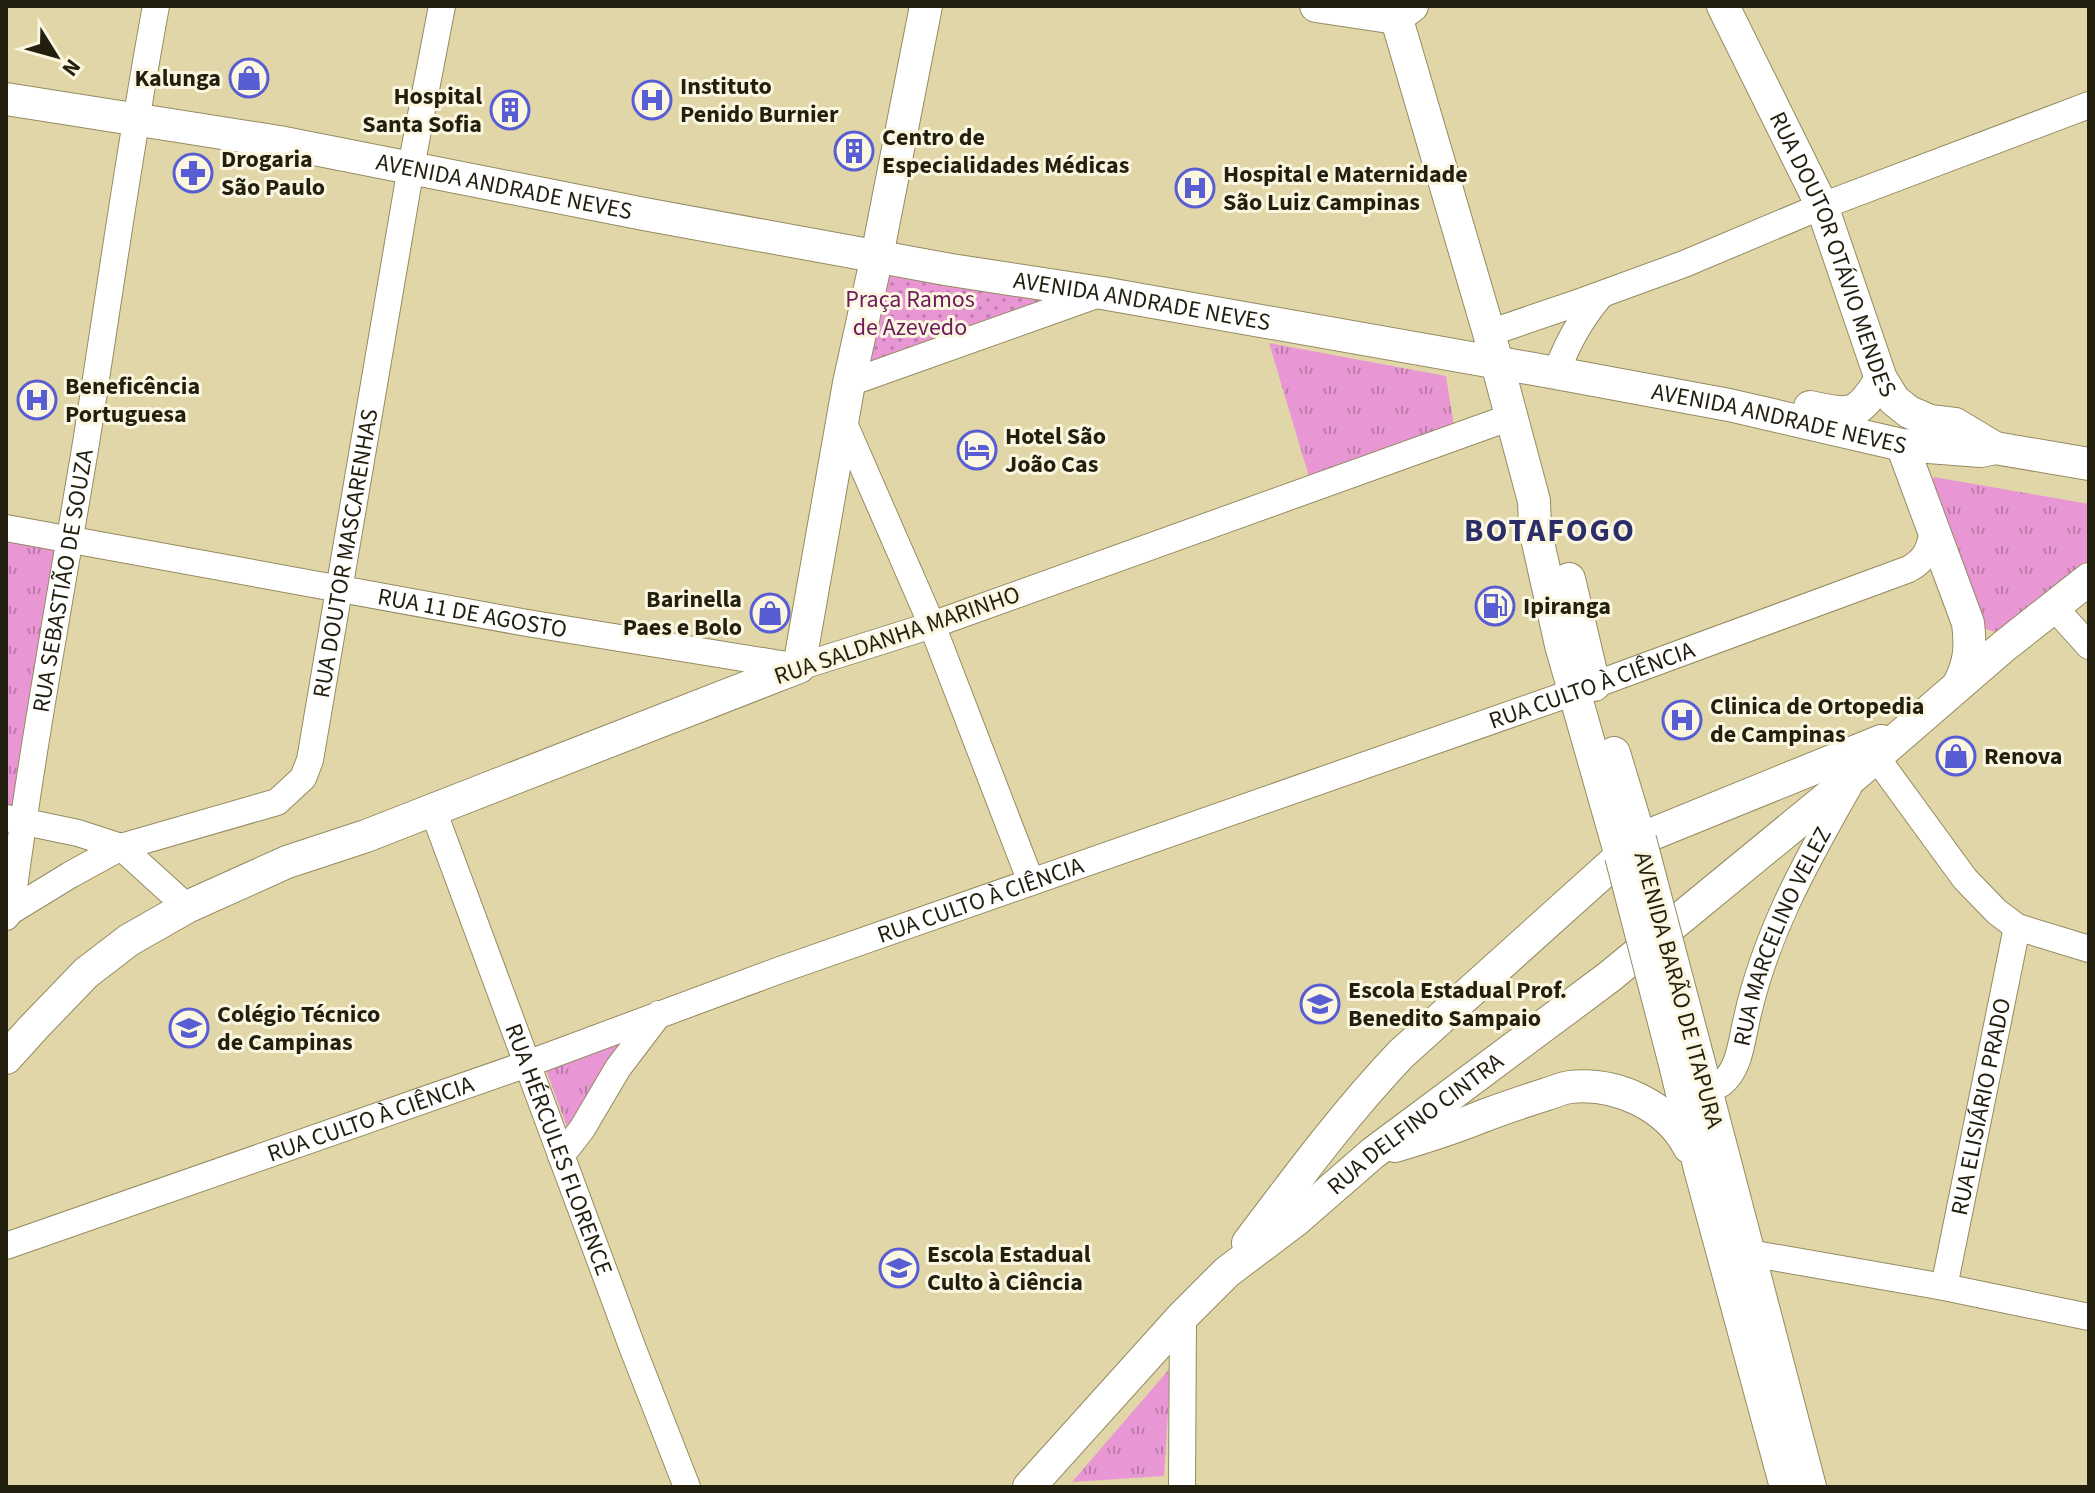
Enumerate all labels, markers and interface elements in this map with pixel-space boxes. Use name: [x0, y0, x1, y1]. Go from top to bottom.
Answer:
north arrow: [16, 16, 96, 96]
text: N: [54, 52, 88, 83]
shop icon: Kalunga: [228, 57, 270, 99]
place label: Kalunga: [134, 61, 221, 96]
place label: Instituto Penido Burnier: [680, 69, 839, 132]
place label: Hospital Santa Sofia: [362, 79, 482, 142]
hospital icon: Instituto Penido Burnier: [631, 79, 673, 121]
building icon: Hospital Santa Sofia: [489, 89, 531, 131]
street label: RUA DOUTOR OTÁVIO MENDES: [1760, 106, 1905, 404]
place label: Centro de Especialidades Médicas: [882, 120, 1129, 183]
building icon: Centro de Especialidades Médicas: [833, 130, 875, 172]
place label: Drogaria São Paulo: [221, 142, 325, 205]
street label: AVENIDA ANDRADE NEVES: [373, 145, 635, 229]
pharmacy icon: Drogaria São Paulo: [172, 152, 214, 194]
place label: Hospital e Maternidade São Luiz Campinas: [1223, 157, 1468, 220]
hospital icon: Hospital e Maternidade São Luiz Campinas: [1174, 167, 1216, 209]
street label: AVENIDA ANDRADE NEVES: [1011, 263, 1273, 340]
park label: Praça Ramos de Azevedo: [845, 282, 975, 345]
place label: Beneficência Portuguesa: [65, 369, 200, 432]
street label: AVENIDA ANDRADE NEVES: [1649, 374, 1910, 464]
hospital icon: Beneficência Portuguesa: [16, 379, 58, 421]
street label: RUA DOUTOR MASCARENHAS: [304, 406, 388, 701]
place label: Hotel São João Cas: [1005, 419, 1106, 482]
hotel icon: Hotel São João Cas: [956, 429, 998, 471]
street label: RUA SEBASTIÃO DE SOUZA: [24, 447, 103, 715]
district label: BOTAFOGO: [1464, 508, 1636, 554]
street label: RUA SALDANHA MARINHO: [769, 577, 1025, 694]
street label: RUA 11 DE AGOSTO: [375, 579, 569, 647]
place label: Barinella Paes e Bolo: [623, 582, 742, 645]
fuel station icon: Ipiranga: [1474, 585, 1516, 627]
place label: Ipiranga: [1523, 589, 1611, 624]
shop icon: Barinella Paes e Bolo: [749, 592, 791, 634]
street label: RUA CULTO À CIÊNCIA: [1484, 632, 1700, 738]
place label: Clinica de Ortopedia de Campinas: [1710, 689, 1924, 752]
hospital icon: Clinica de Ortopedia de Campinas: [1661, 699, 1703, 741]
shop icon: Renova: [1935, 735, 1977, 777]
place label: Renova: [1984, 739, 2062, 774]
street label: RUA MARCELINO VELEZ: [1725, 821, 1841, 1049]
street label: RUA CULTO À CIÊNCIA: [873, 848, 1088, 953]
street label: AVENIDA BARÃO DE ITAPURA: [1625, 848, 1732, 1132]
place label: Escola Estadual Prof. Benedito Sampaio: [1348, 973, 1567, 1036]
school or university icon: Escola Estadual Prof. Benedito Sampaio: [1299, 983, 1341, 1025]
street label: RUA ELISIÁRIO PRADO: [1942, 995, 2020, 1219]
place label: Colégio Técnico de Campinas: [217, 997, 380, 1060]
school or university icon: Colégio Técnico de Campinas: [168, 1007, 210, 1049]
street label: RUA HÉRCULES FLORENCE: [496, 1019, 621, 1281]
street label: RUA DELFINO CINTRA: [1319, 1044, 1511, 1204]
street label: RUA CULTO À CIÊNCIA: [263, 1067, 479, 1171]
place label: Escola Estadual Culto à Ciência: [927, 1237, 1091, 1300]
school or university icon: Escola Estadual Culto à Ciência: [878, 1247, 920, 1289]

